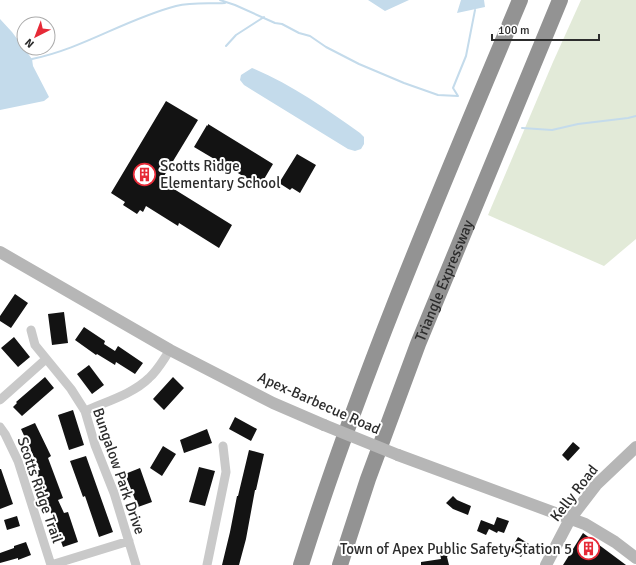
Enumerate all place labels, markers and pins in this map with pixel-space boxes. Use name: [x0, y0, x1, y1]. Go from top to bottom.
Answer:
place label: Scotts Ridge Elementary School: [160, 157, 281, 192]
building icon: Scotts Ridge Elementary School: [131, 162, 157, 188]
building icon: Town of Apex Public Safety Station 5: [575, 536, 601, 562]
place label: Town of Apex Public Safety Station 5: [340, 540, 572, 558]

